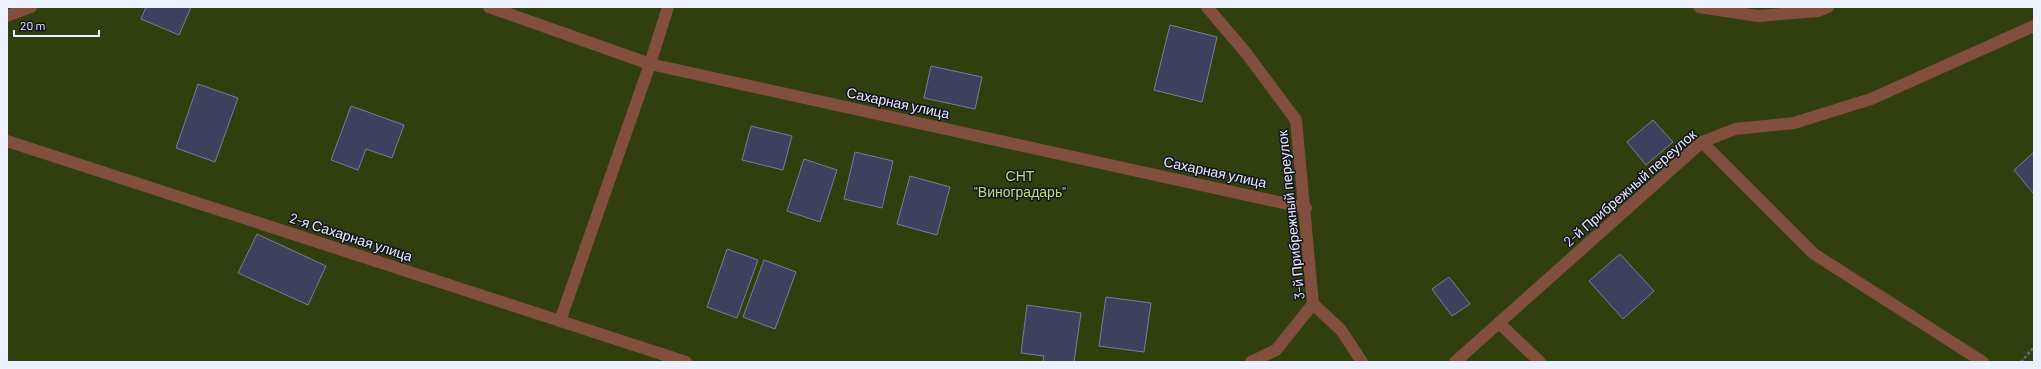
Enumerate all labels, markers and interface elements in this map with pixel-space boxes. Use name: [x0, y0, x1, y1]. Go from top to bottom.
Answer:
scale bar: [14, 12, 99, 38]
text: 20 m: [20, 18, 46, 32]
street label: Сахарная улица: [845, 83, 951, 122]
street label: 2-й Прибрежный переулок: [1560, 125, 1700, 250]
street label: 3-й Прибрежный переулок: [1273, 129, 1308, 300]
street label: Сахарная улица: [1162, 152, 1268, 191]
park label: СНТ "Виноградарь": [974, 167, 1066, 200]
street label: 2-я Сахарная улица: [288, 209, 415, 264]

